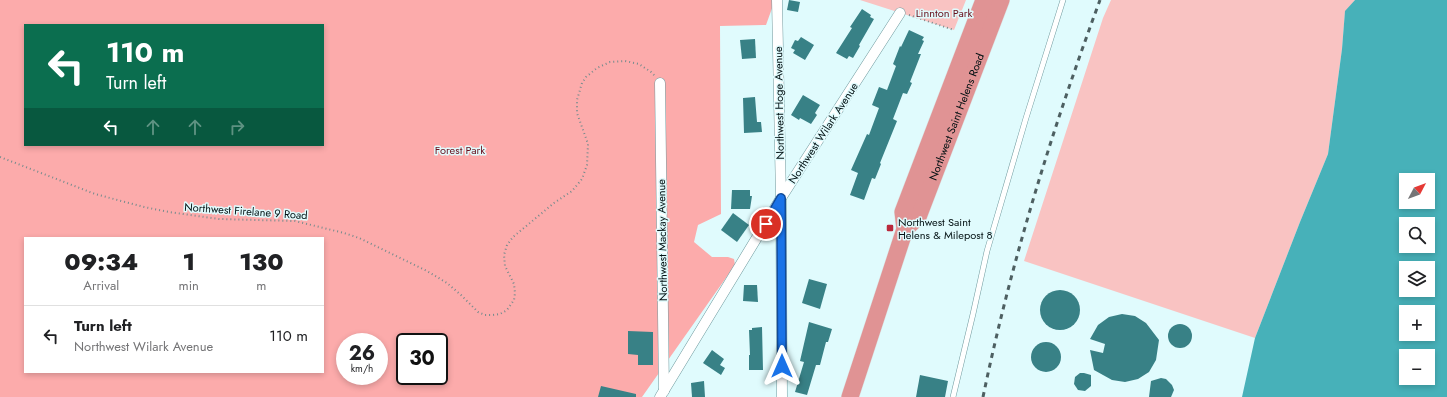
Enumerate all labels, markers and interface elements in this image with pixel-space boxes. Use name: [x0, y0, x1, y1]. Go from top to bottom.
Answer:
park label: Linnton Park: [916, 5, 972, 21]
text: 110 m: [106, 32, 184, 73]
icon: left: [40, 40, 92, 92]
street label: Northwest Hoge Avenue: [770, 46, 788, 160]
street label: Northwest Saint Helens Road: [925, 51, 988, 183]
text: Turn left: [106, 70, 166, 96]
street label: Northwest Wilark Avenue: [784, 79, 862, 187]
icon: left: [100, 116, 122, 138]
icon: ahead: [142, 116, 164, 138]
icon: ahead: [184, 116, 206, 138]
icon: right: [226, 116, 248, 138]
park label: Forest Park: [435, 142, 485, 158]
north arrow: [1399, 173, 1435, 209]
map controls: [1399, 173, 1435, 385]
street label: Northwest Mackay Avenue: [653, 179, 671, 301]
street label: Northwest Firelane 9 Road: [184, 199, 308, 223]
pin: [749, 207, 783, 241]
icon: arrive: [755, 213, 777, 235]
place label: Northwest Saint Helens & Milepost 8: [898, 214, 993, 243]
button: search: [1399, 217, 1435, 253]
marker: Northwest Saint Helens & Milepost 8: [885, 223, 895, 233]
text: 09:34: [64, 244, 138, 279]
text: 1: [182, 244, 195, 279]
text: 130: [239, 244, 284, 279]
button: layers: [1399, 261, 1435, 297]
text: Arrival: [83, 276, 119, 295]
text: min: [179, 276, 199, 295]
text: m: [256, 276, 267, 295]
button: +: [1399, 305, 1435, 341]
text: Turn left: [74, 315, 132, 337]
icon: left: [40, 325, 62, 347]
text: 110 m: [269, 325, 308, 347]
speed limit sign: 30: [396, 333, 448, 385]
text: Northwest Wilark Avenue: [74, 337, 213, 356]
text: 26: [349, 339, 375, 368]
position arrow: [761, 345, 803, 387]
button: −: [1399, 349, 1435, 385]
text: km/h: [351, 361, 373, 376]

